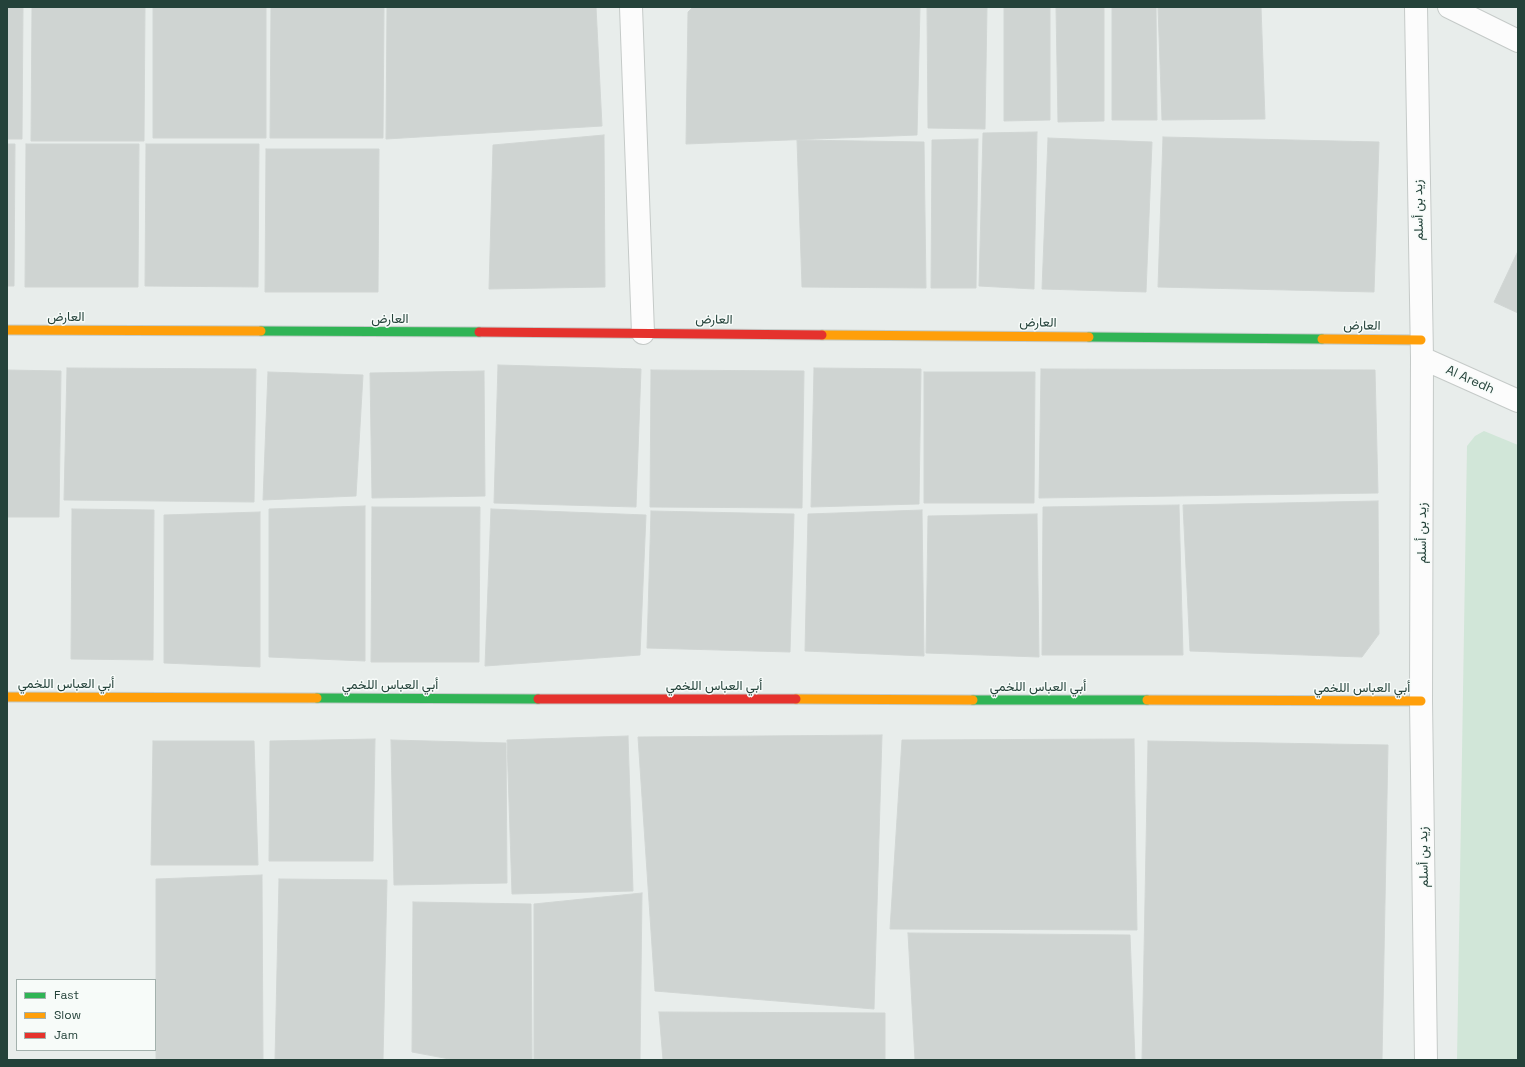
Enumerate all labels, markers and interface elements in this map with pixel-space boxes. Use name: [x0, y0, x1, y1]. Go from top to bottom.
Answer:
street label: زيد بن أسلم: [1411, 179, 1427, 241]
street label: العارض: [47, 309, 85, 325]
street label: العارض: [371, 311, 409, 327]
street label: العارض: [695, 312, 733, 328]
street label: العارض: [1019, 315, 1057, 331]
street label: العارض: [1343, 318, 1381, 334]
street label: Al Aredh: [1443, 362, 1497, 398]
street label: زيد بن أسلم: [1414, 503, 1430, 563]
street label: أبي العباس اللخمي: [18, 676, 114, 692]
street label: أبي العباس اللخمي: [342, 677, 438, 693]
street label: أبي العباس اللخمي: [666, 678, 762, 694]
street label: أبي العباس اللخمي: [990, 679, 1086, 695]
street label: أبي العباس اللخمي: [1314, 680, 1410, 696]
street label: زيد بن أسلم: [1416, 826, 1432, 888]
legend: [16, 979, 156, 1051]
text: Fast: [54, 987, 79, 1003]
text: Slow: [54, 1007, 81, 1023]
text: Jam: [54, 1027, 78, 1043]

